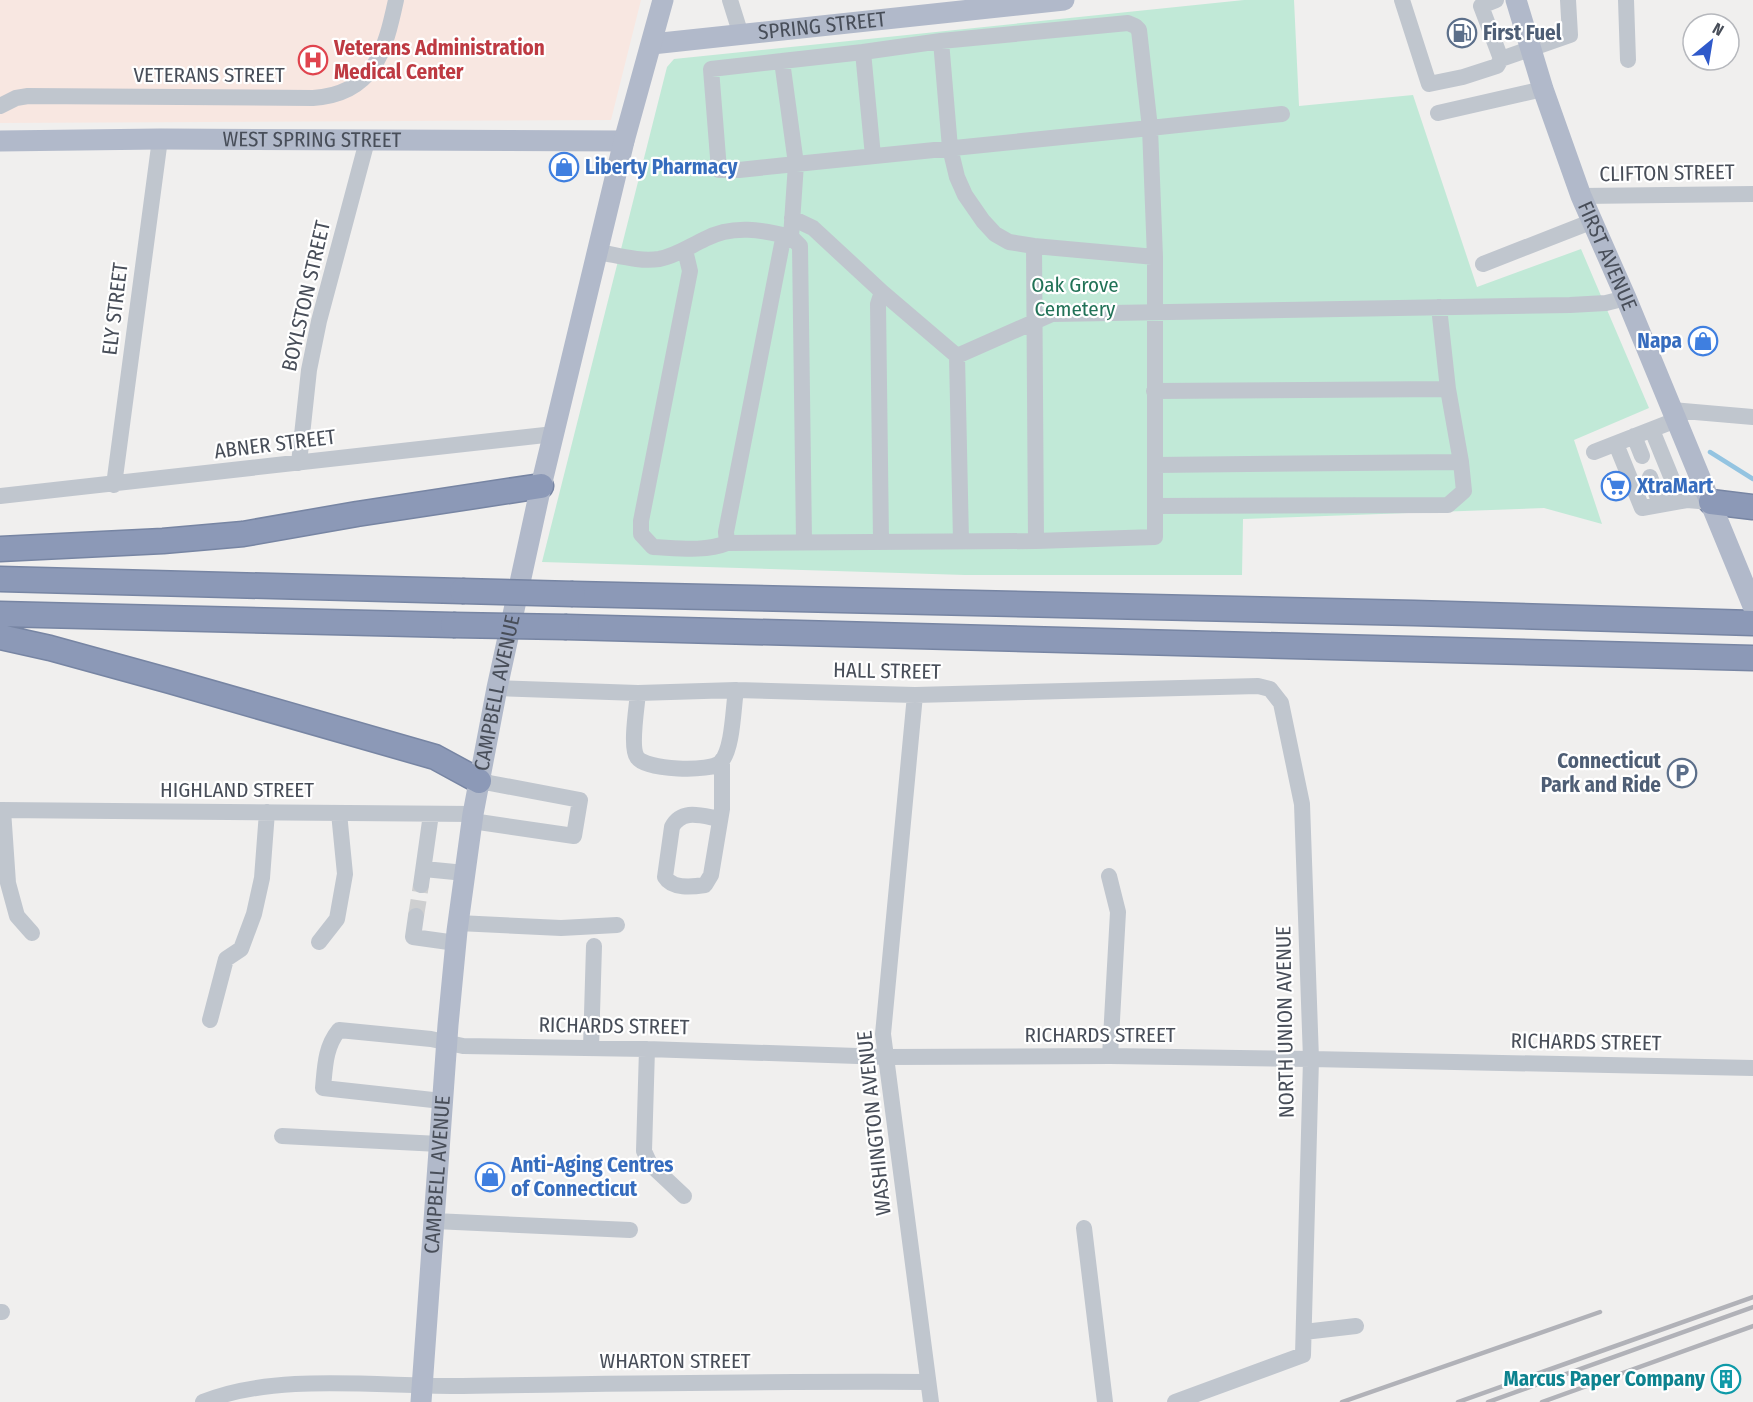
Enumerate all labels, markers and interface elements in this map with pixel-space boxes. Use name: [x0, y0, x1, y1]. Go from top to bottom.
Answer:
street label: SPRING STREET: [757, 6, 888, 46]
north arrow: [1681, 12, 1741, 72]
fuel station icon: First Fuel: [1446, 17, 1478, 49]
text: N: [1709, 19, 1727, 40]
place label: First Fuel: [1483, 20, 1562, 46]
place label: Veterans Administration Medical Center: [333, 35, 545, 85]
hospital icon: Veterans Administration Medical Center: [297, 44, 329, 76]
street label: VETERANS STREET: [133, 62, 285, 88]
street label: WEST SPRING STREET: [223, 126, 402, 153]
shop icon: Liberty Pharmacy: [548, 151, 580, 183]
place label: Liberty Pharmacy: [585, 154, 738, 180]
street label: CLIFTON STREET: [1599, 159, 1735, 187]
street label: FIRST AVENUE: [1572, 197, 1643, 315]
street label: BOYLSTON STREET: [276, 218, 336, 374]
street label: ELY STREET: [96, 261, 134, 357]
park label: Oak Grove Cemetery: [1031, 272, 1119, 322]
shop icon: Napa: [1687, 325, 1719, 357]
place label: Napa: [1637, 328, 1682, 354]
street label: ABNER STREET: [213, 424, 337, 464]
supermarket icon: XtraMart: [1600, 470, 1632, 502]
place label: XtraMart: [1636, 473, 1714, 499]
street label: CAMPBELL AVENUE: [468, 612, 526, 773]
street label: HALL STREET: [833, 657, 941, 685]
place label: Connecticut Park and Ride: [1541, 748, 1662, 798]
parking icon: Connecticut Park and Ride: [1666, 757, 1698, 789]
street label: HIGHLAND STREET: [160, 777, 314, 803]
street label: NORTH UNION AVENUE: [1270, 926, 1300, 1118]
street label: RICHARDS STREET: [538, 1012, 690, 1040]
street label: RICHARDS STREET: [1025, 1022, 1176, 1048]
street label: RICHARDS STREET: [1510, 1028, 1662, 1056]
street label: WASHINGTON AVENUE: [851, 1029, 897, 1217]
street label: CAMPBELL AVENUE: [419, 1094, 456, 1255]
place label: Anti-Aging Centres of Connecticut: [510, 1152, 674, 1202]
shop icon: Anti-Aging Centres of Connecticut: [474, 1161, 506, 1193]
street label: WHARTON STREET: [600, 1348, 751, 1374]
building icon: Marcus Paper Company: [1710, 1363, 1742, 1395]
place label: Marcus Paper Company: [1504, 1366, 1706, 1392]

